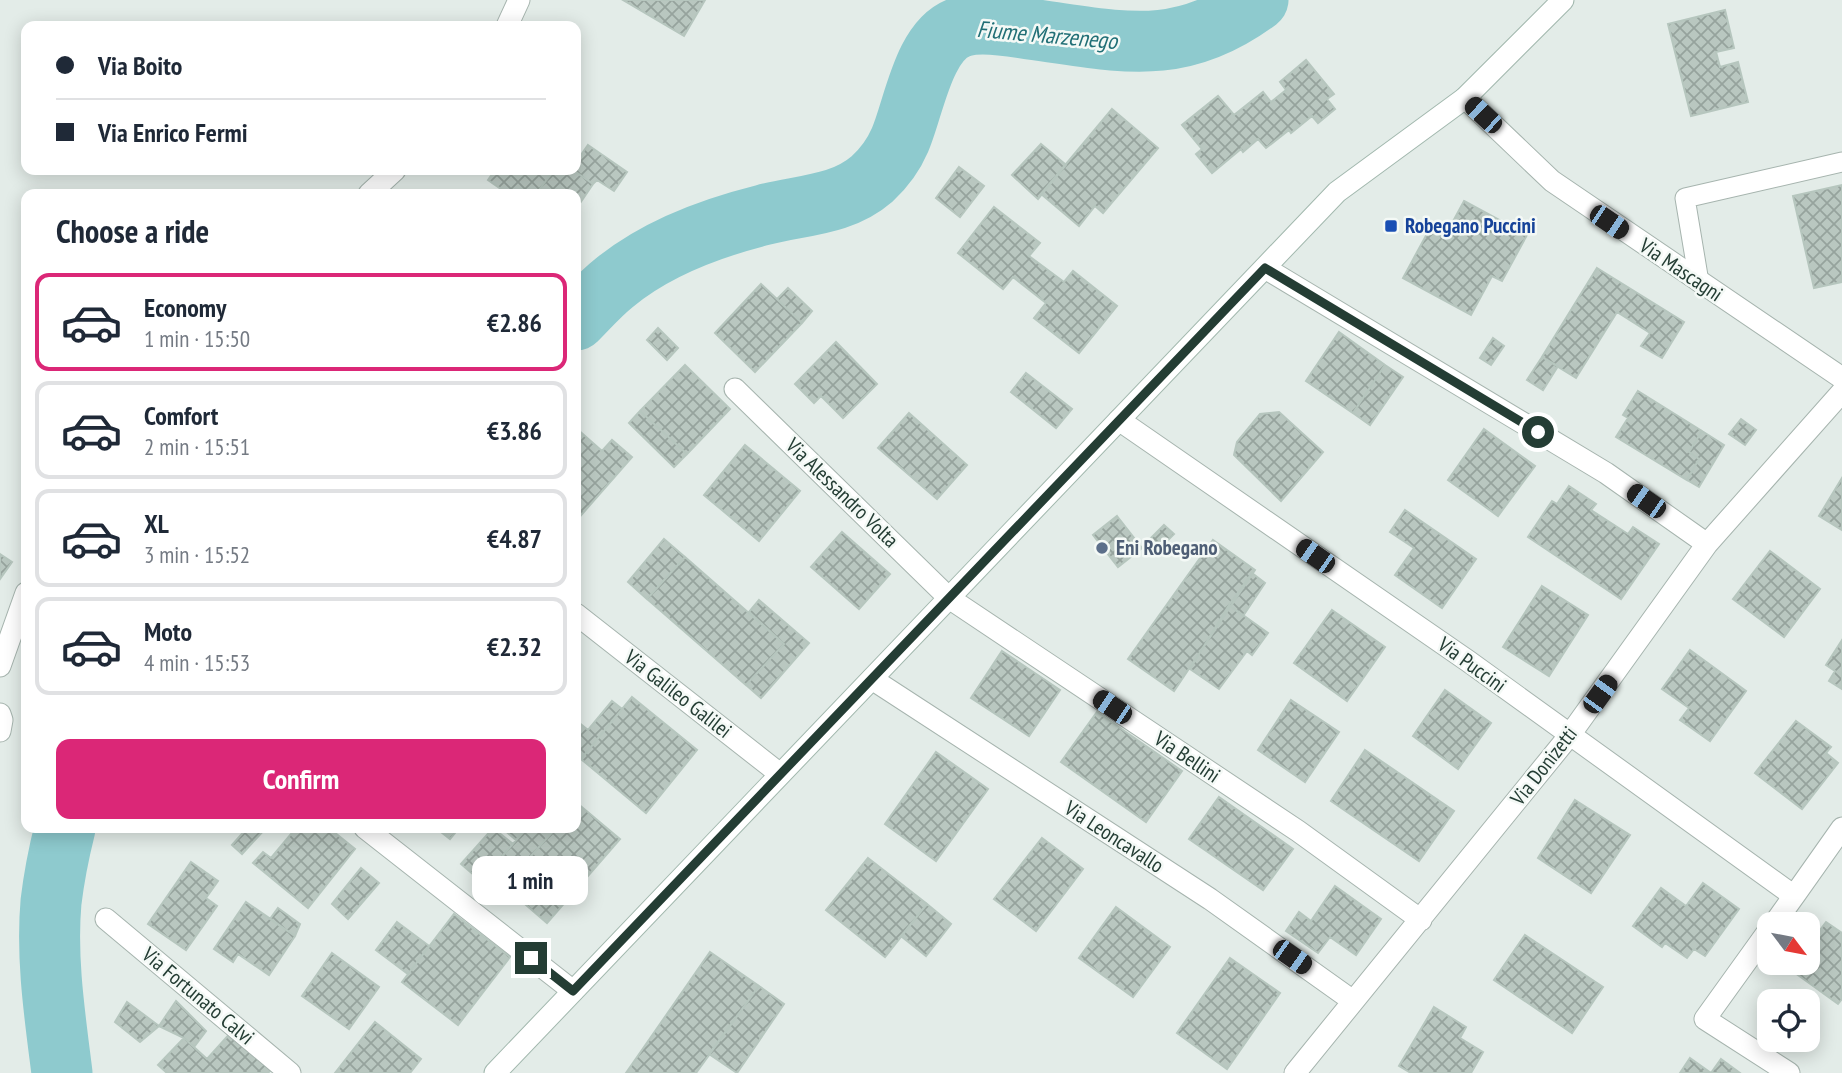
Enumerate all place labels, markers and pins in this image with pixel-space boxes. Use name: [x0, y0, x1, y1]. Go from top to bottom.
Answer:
place label: Robegano Puccini: [1405, 212, 1536, 239]
marker: Robegano Puccini: [1383, 218, 1399, 234]
place label: Eni Robegano: [1116, 534, 1218, 561]
marker: Eni Robegano: [1094, 540, 1110, 556]

